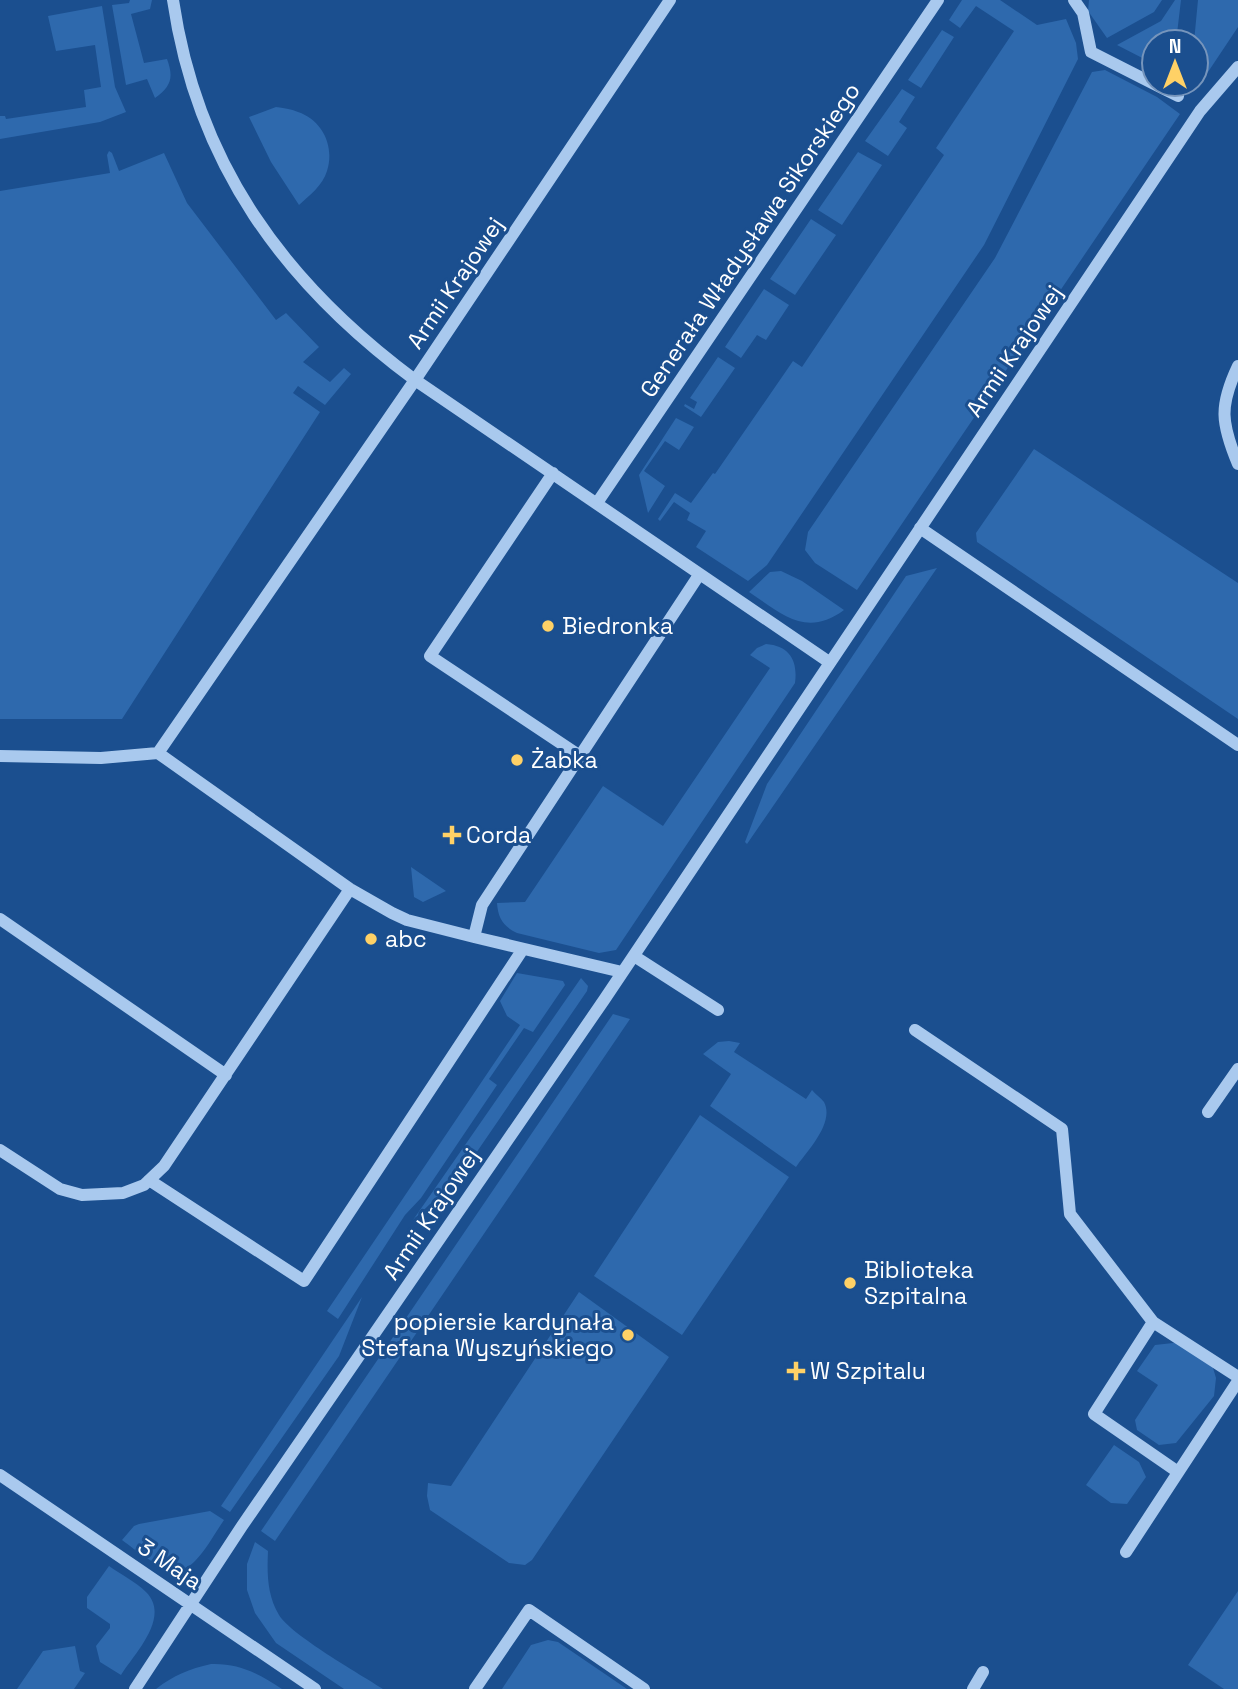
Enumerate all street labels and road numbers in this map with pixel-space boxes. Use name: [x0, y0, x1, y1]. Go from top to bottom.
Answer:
street label: Generała Władysława Sikorskiego: [633, 77, 867, 403]
street label: Armii Krajowej: [400, 211, 510, 355]
street label: Armii Krajowej: [959, 279, 1069, 423]
street label: Armii Krajowej: [376, 1142, 486, 1286]
street label: 3 Maja: [132, 1531, 208, 1597]

